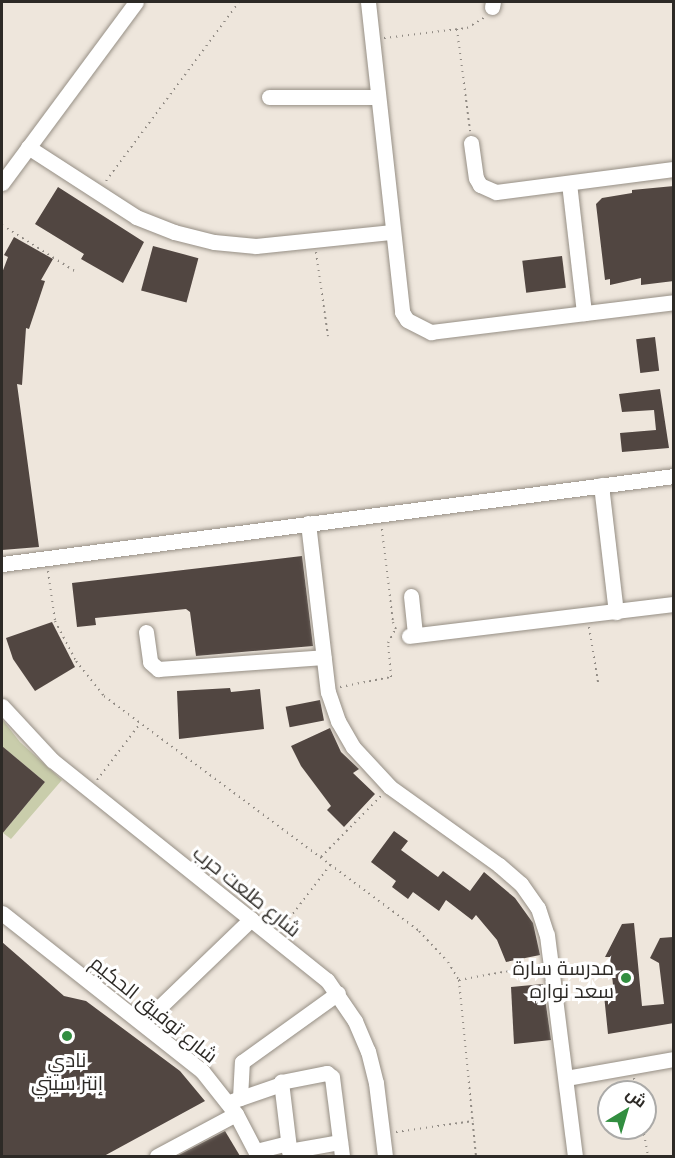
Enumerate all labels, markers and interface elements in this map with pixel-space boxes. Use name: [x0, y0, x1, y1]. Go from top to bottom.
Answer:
street label: شارع طلعت حرب: [189, 839, 307, 941]
street label: شارع توفيق الحكيم: [87, 949, 223, 1067]
place label: مدرسة سارة سعد نواره: [513, 954, 614, 1001]
marker: مدرسة سارة سعد نواره: [619, 971, 633, 985]
marker: نادي إنتر سيتي: [60, 1029, 74, 1043]
place label: نادي إنتر سيتي: [31, 1046, 103, 1093]
north arrow: [597, 1080, 657, 1140]
text: ش: [623, 1082, 652, 1112]

